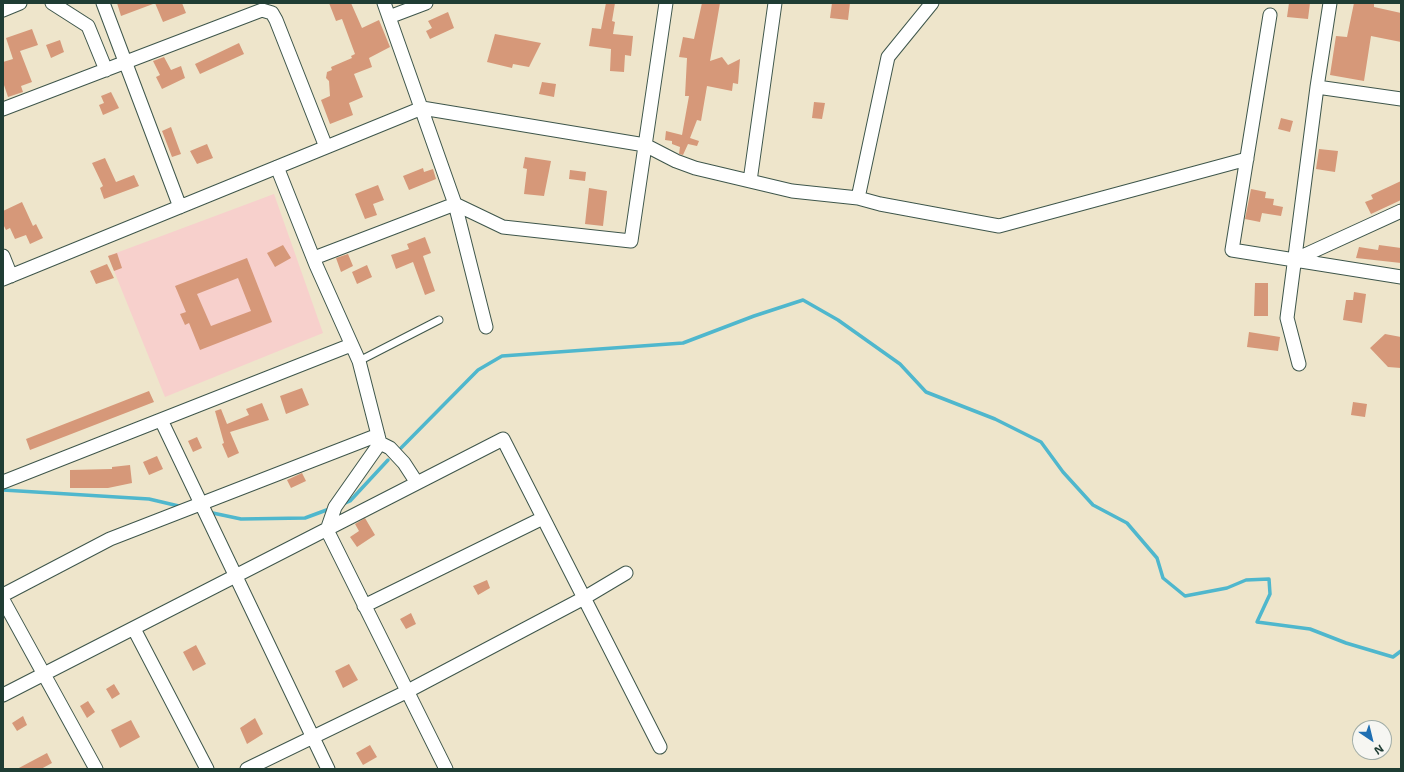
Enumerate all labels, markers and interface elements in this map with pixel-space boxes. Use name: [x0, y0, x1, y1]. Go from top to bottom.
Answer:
north arrow: [1352, 720, 1392, 760]
text: N: [1371, 741, 1386, 758]

